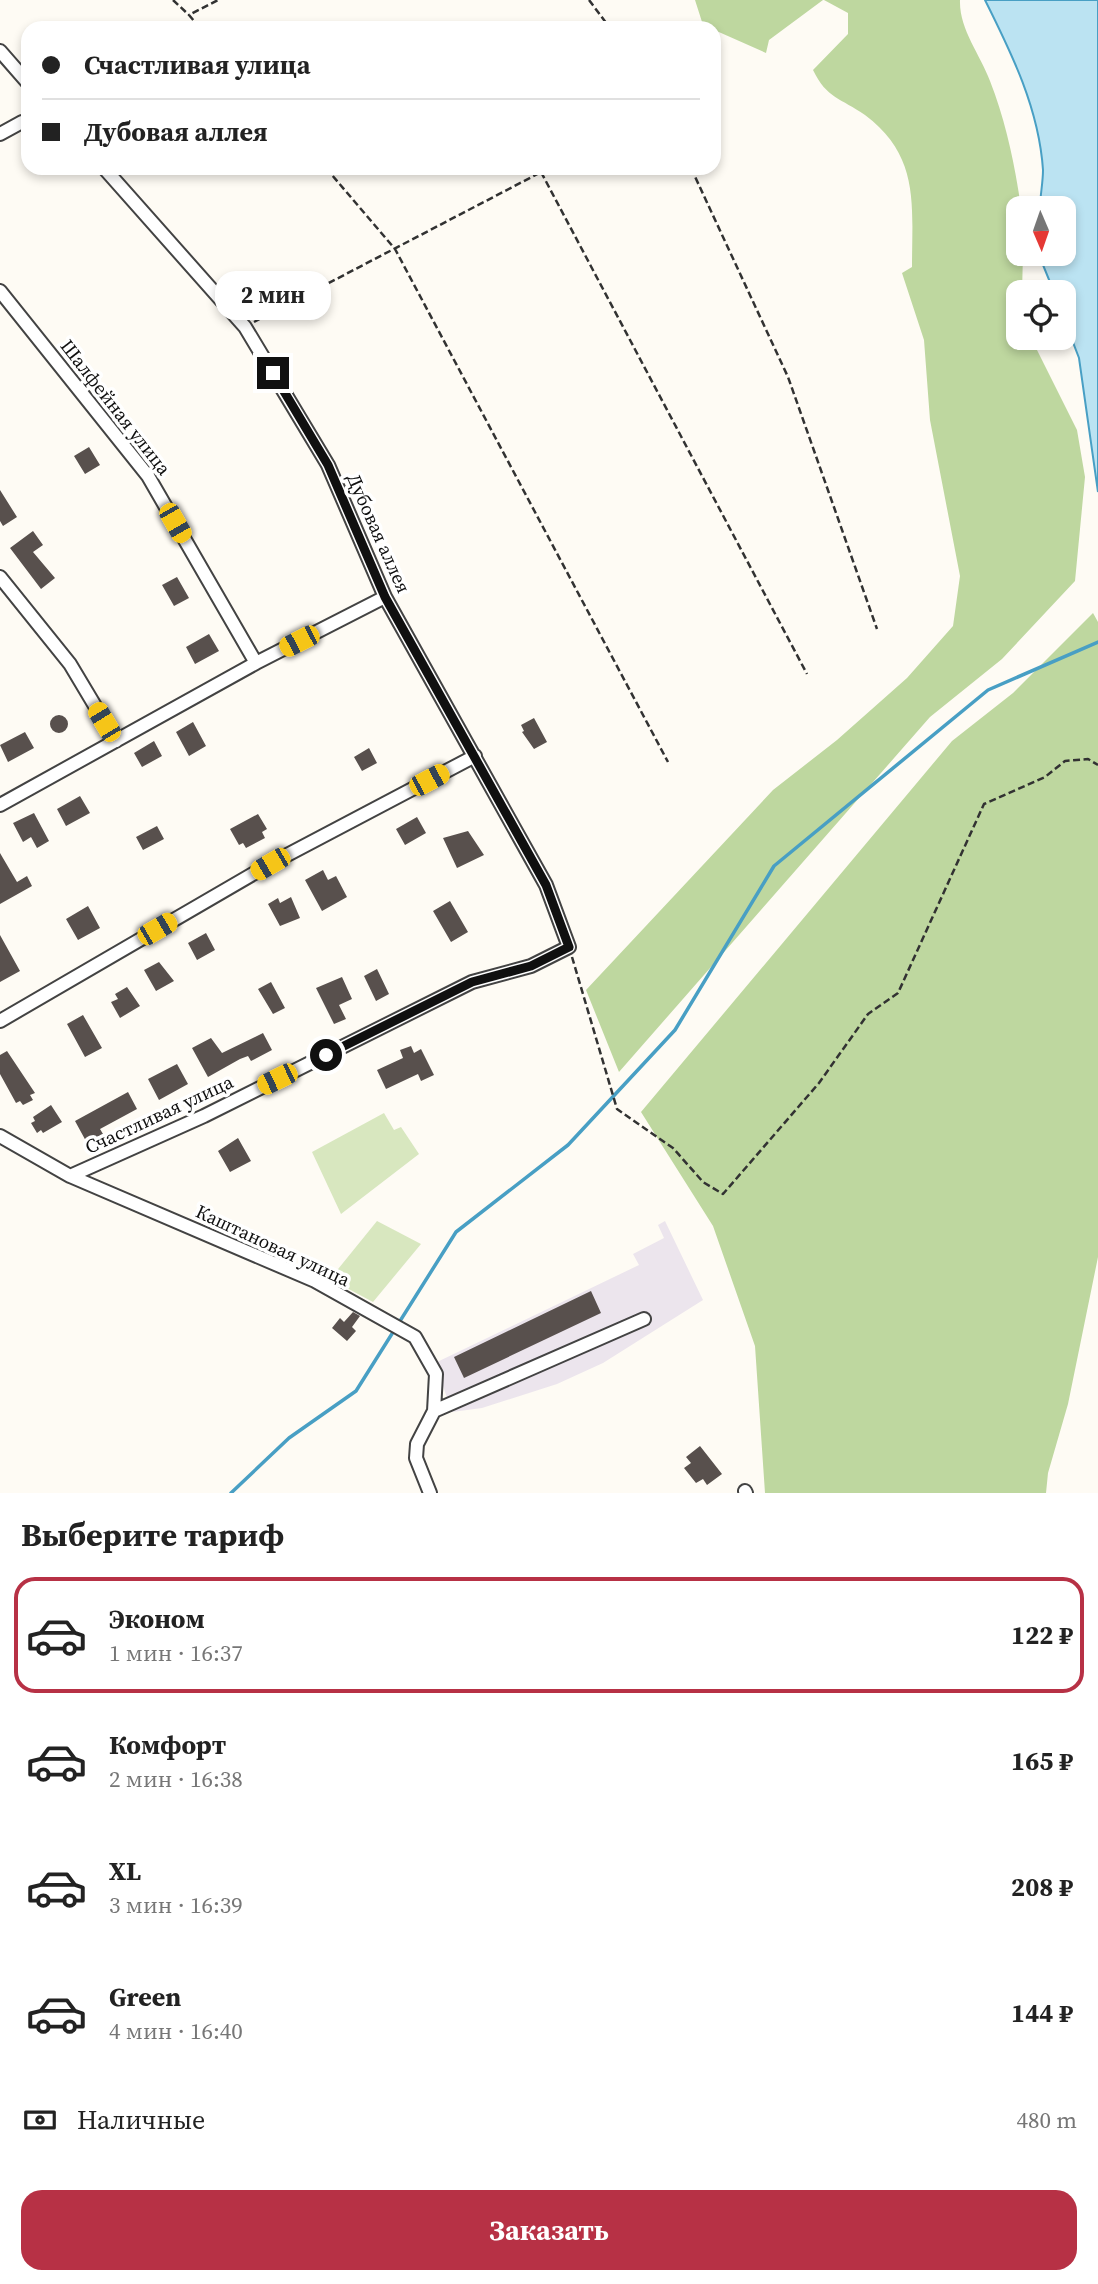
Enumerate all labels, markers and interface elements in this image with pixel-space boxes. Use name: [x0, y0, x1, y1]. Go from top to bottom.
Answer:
text: Счастливая улица: [84, 47, 311, 83]
text: Дубовая аллея: [84, 114, 268, 150]
north arrow: [1006, 196, 1076, 266]
map controls: [1006, 196, 1076, 350]
callout: 2 мин: [215, 272, 331, 320]
text: 2 мин: [241, 279, 305, 311]
button: locate: [1006, 280, 1076, 350]
street label: Шалфейная улица: [55, 334, 177, 480]
route end: [257, 357, 289, 389]
street label: Дубовая аллея: [341, 469, 417, 597]
car: [156, 500, 195, 546]
car: [276, 622, 323, 660]
car: [85, 699, 124, 745]
car: [406, 761, 453, 799]
car: [247, 844, 294, 884]
car: [134, 909, 181, 949]
route start: [310, 1039, 342, 1071]
car: [254, 1060, 301, 1098]
street label: Счастливая улица: [81, 1068, 238, 1160]
street label: Каштановая улица: [192, 1198, 355, 1292]
text: Выберите тариф: [21, 1513, 284, 1557]
text: Эконом: [109, 1601, 205, 1637]
icon: car: [25, 1604, 88, 1667]
text: 122 ₽: [1011, 1617, 1073, 1653]
text: 1 мин · 16:37: [109, 1637, 243, 1669]
text: Комфорт: [109, 1727, 226, 1763]
icon: car: [25, 1730, 88, 1793]
text: 165 ₽: [1011, 1743, 1073, 1779]
text: 2 мин · 16:38: [109, 1763, 243, 1795]
text: XL: [109, 1853, 141, 1889]
icon: car: [25, 1856, 88, 1919]
text: 208 ₽: [1011, 1869, 1073, 1905]
text: 3 мин · 16:39: [109, 1889, 243, 1921]
text: Green: [109, 1979, 181, 2015]
icon: car: [25, 1982, 88, 2045]
text: 144 ₽: [1011, 1995, 1073, 2031]
text: 4 мин · 16:40: [109, 2015, 243, 2047]
icon: cash: [21, 2101, 59, 2139]
text: Наличные: [77, 2102, 205, 2138]
text: 480 m: [1016, 2104, 1077, 2136]
button: Заказать: [21, 2190, 1077, 2270]

